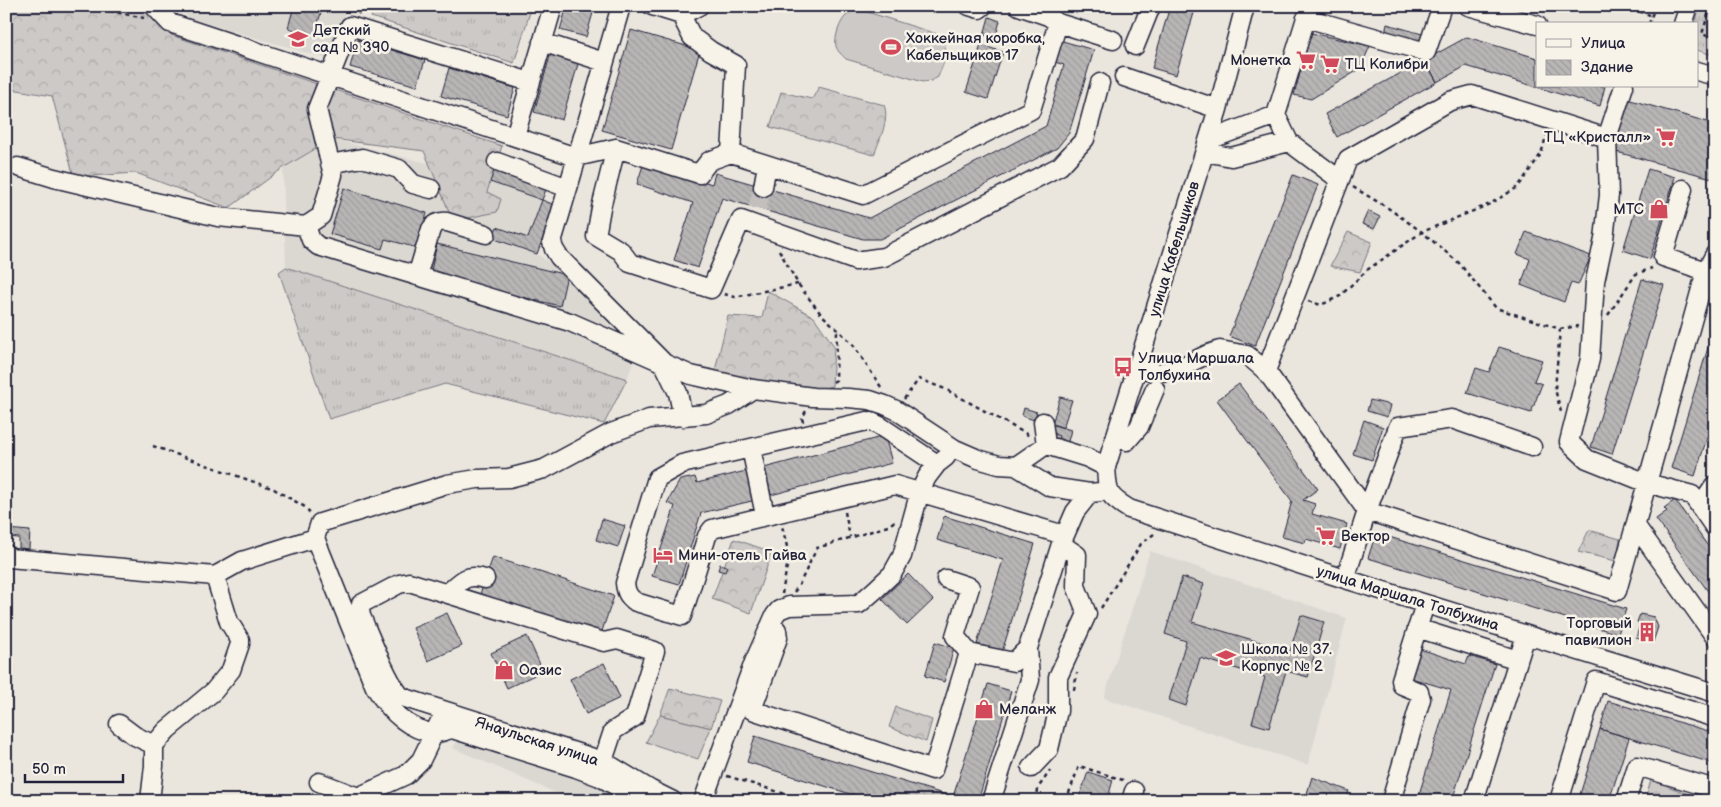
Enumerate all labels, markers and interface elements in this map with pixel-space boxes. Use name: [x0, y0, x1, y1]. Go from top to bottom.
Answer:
place label: Детский сад № 390: [313, 21, 389, 57]
legend: [1536, 22, 1698, 88]
school or university icon: Детский сад № 390: [287, 28, 309, 50]
place label: Хоккейная коробка, Кабельщиков 17: [906, 29, 1045, 65]
text: Улица: [1581, 34, 1626, 53]
sports icon: Хоккейная коробка, Кабельщиков 17: [880, 36, 902, 58]
supermarket icon: Монетка: [1295, 49, 1317, 71]
place label: Монетка: [1230, 51, 1291, 70]
supermarket icon: ТЦ Колибри: [1319, 53, 1341, 75]
place label: ТЦ Колибри: [1345, 55, 1429, 74]
text: Здание: [1581, 58, 1633, 77]
supermarket icon: ТЦ «Кристалл»: [1655, 126, 1677, 148]
place label: ТЦ «Кристалл»: [1544, 128, 1651, 147]
street label: улица Кабельщиков: [1145, 179, 1204, 319]
shop icon: МТС: [1648, 198, 1670, 220]
place label: МТС: [1613, 200, 1644, 219]
place label: Улица Маршала Толбухина: [1138, 349, 1254, 385]
bus stop icon: Улица Маршала Толбухина: [1112, 356, 1134, 378]
supermarket icon: Вектор: [1315, 525, 1337, 547]
place label: Вектор: [1341, 527, 1390, 546]
hotel icon: Мини-отель Гайва: [652, 544, 674, 566]
place label: Мини-отель Гайва: [678, 546, 807, 565]
street label: улица Маршала Толбухина: [1314, 562, 1502, 635]
place label: Торговый павилион: [1565, 614, 1632, 650]
building icon: Торговый павилион: [1636, 621, 1658, 643]
place label: Школа № 37. Корпус № 2: [1241, 640, 1332, 676]
school or university icon: Школа № 37. Корпус № 2: [1215, 647, 1237, 669]
shop icon: Оазис: [493, 659, 515, 681]
place label: Оазис: [519, 661, 562, 680]
shop icon: Меланж: [973, 698, 995, 720]
place label: Меланж: [999, 700, 1057, 719]
street label: Янаульская улица: [473, 713, 601, 770]
scale bar: [25, 752, 122, 784]
text: 50 m: [32, 760, 66, 779]

